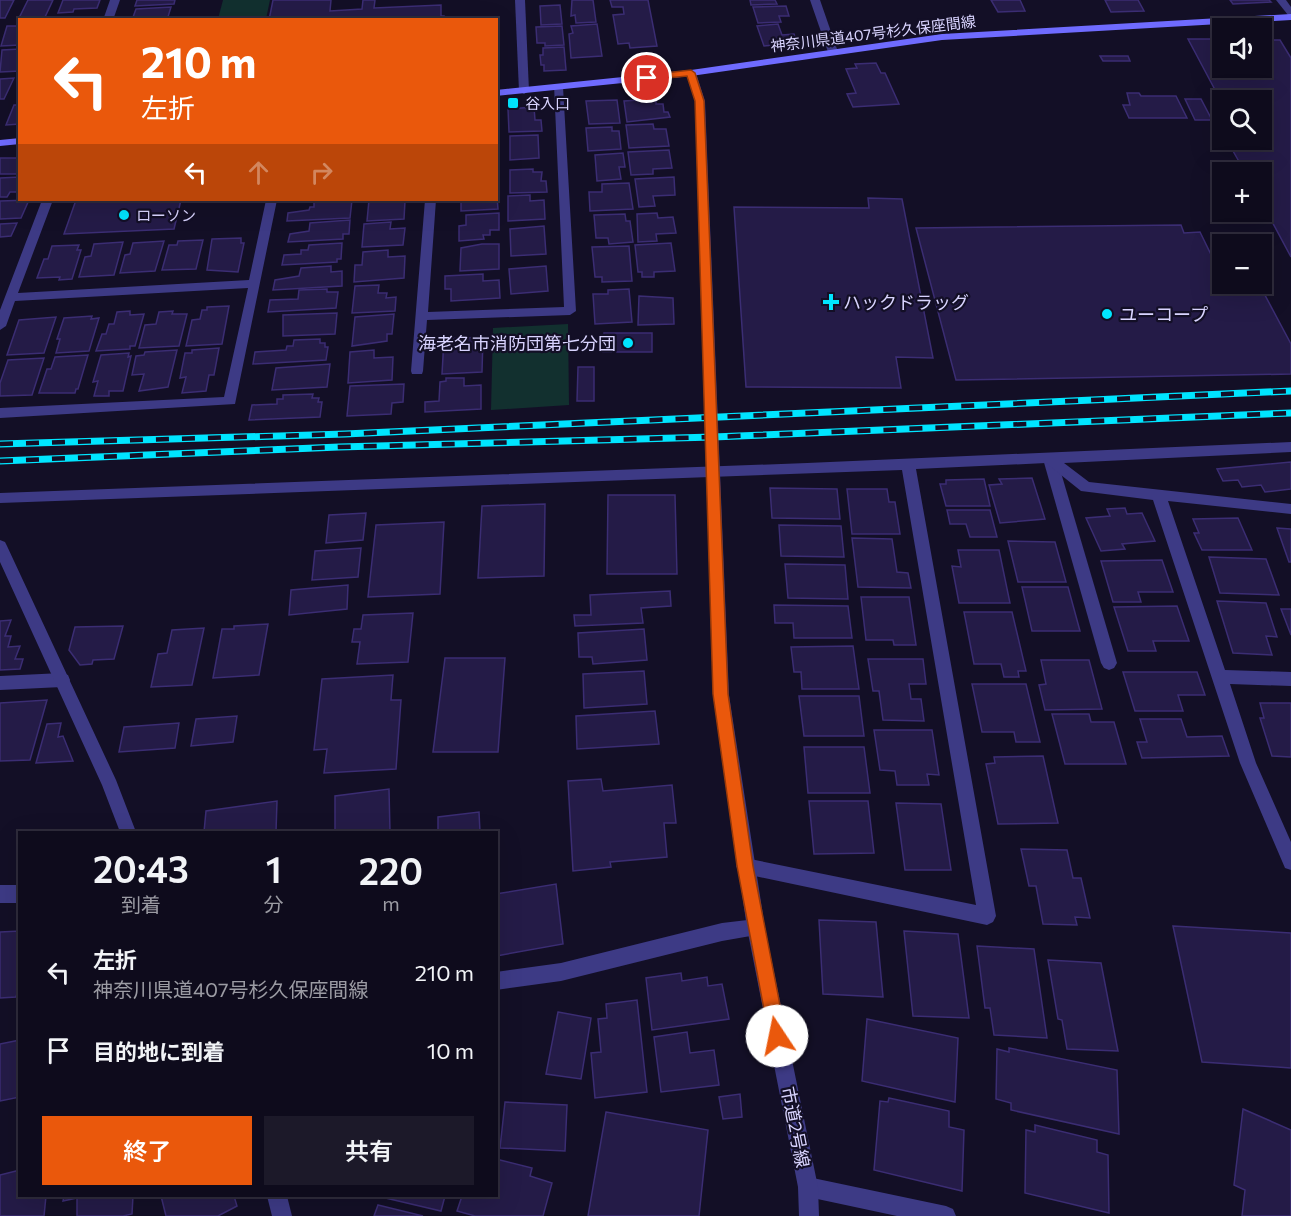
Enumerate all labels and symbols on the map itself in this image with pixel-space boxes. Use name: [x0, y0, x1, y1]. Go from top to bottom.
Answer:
street label: 神奈川県道407号杉久保座間線: [769, 11, 977, 55]
pin: [621, 52, 672, 103]
place label: 谷入口: [525, 94, 570, 112]
marker: 谷入口: [506, 96, 520, 110]
place label: ローソン: [136, 206, 196, 224]
marker: ローソン: [117, 208, 131, 222]
place label: ハックドラッグ: [843, 291, 969, 313]
marker: ハックドラッグ: [824, 295, 838, 309]
place label: ユーコープ: [1119, 303, 1208, 325]
marker: ユーコープ: [1100, 307, 1114, 321]
place label: 海老名市消防団第七分団: [418, 332, 616, 354]
marker: 海老名市消防団第七分団: [621, 336, 635, 350]
position arrow: [745, 1004, 809, 1068]
street label: 市道2号線: [777, 1085, 815, 1169]

